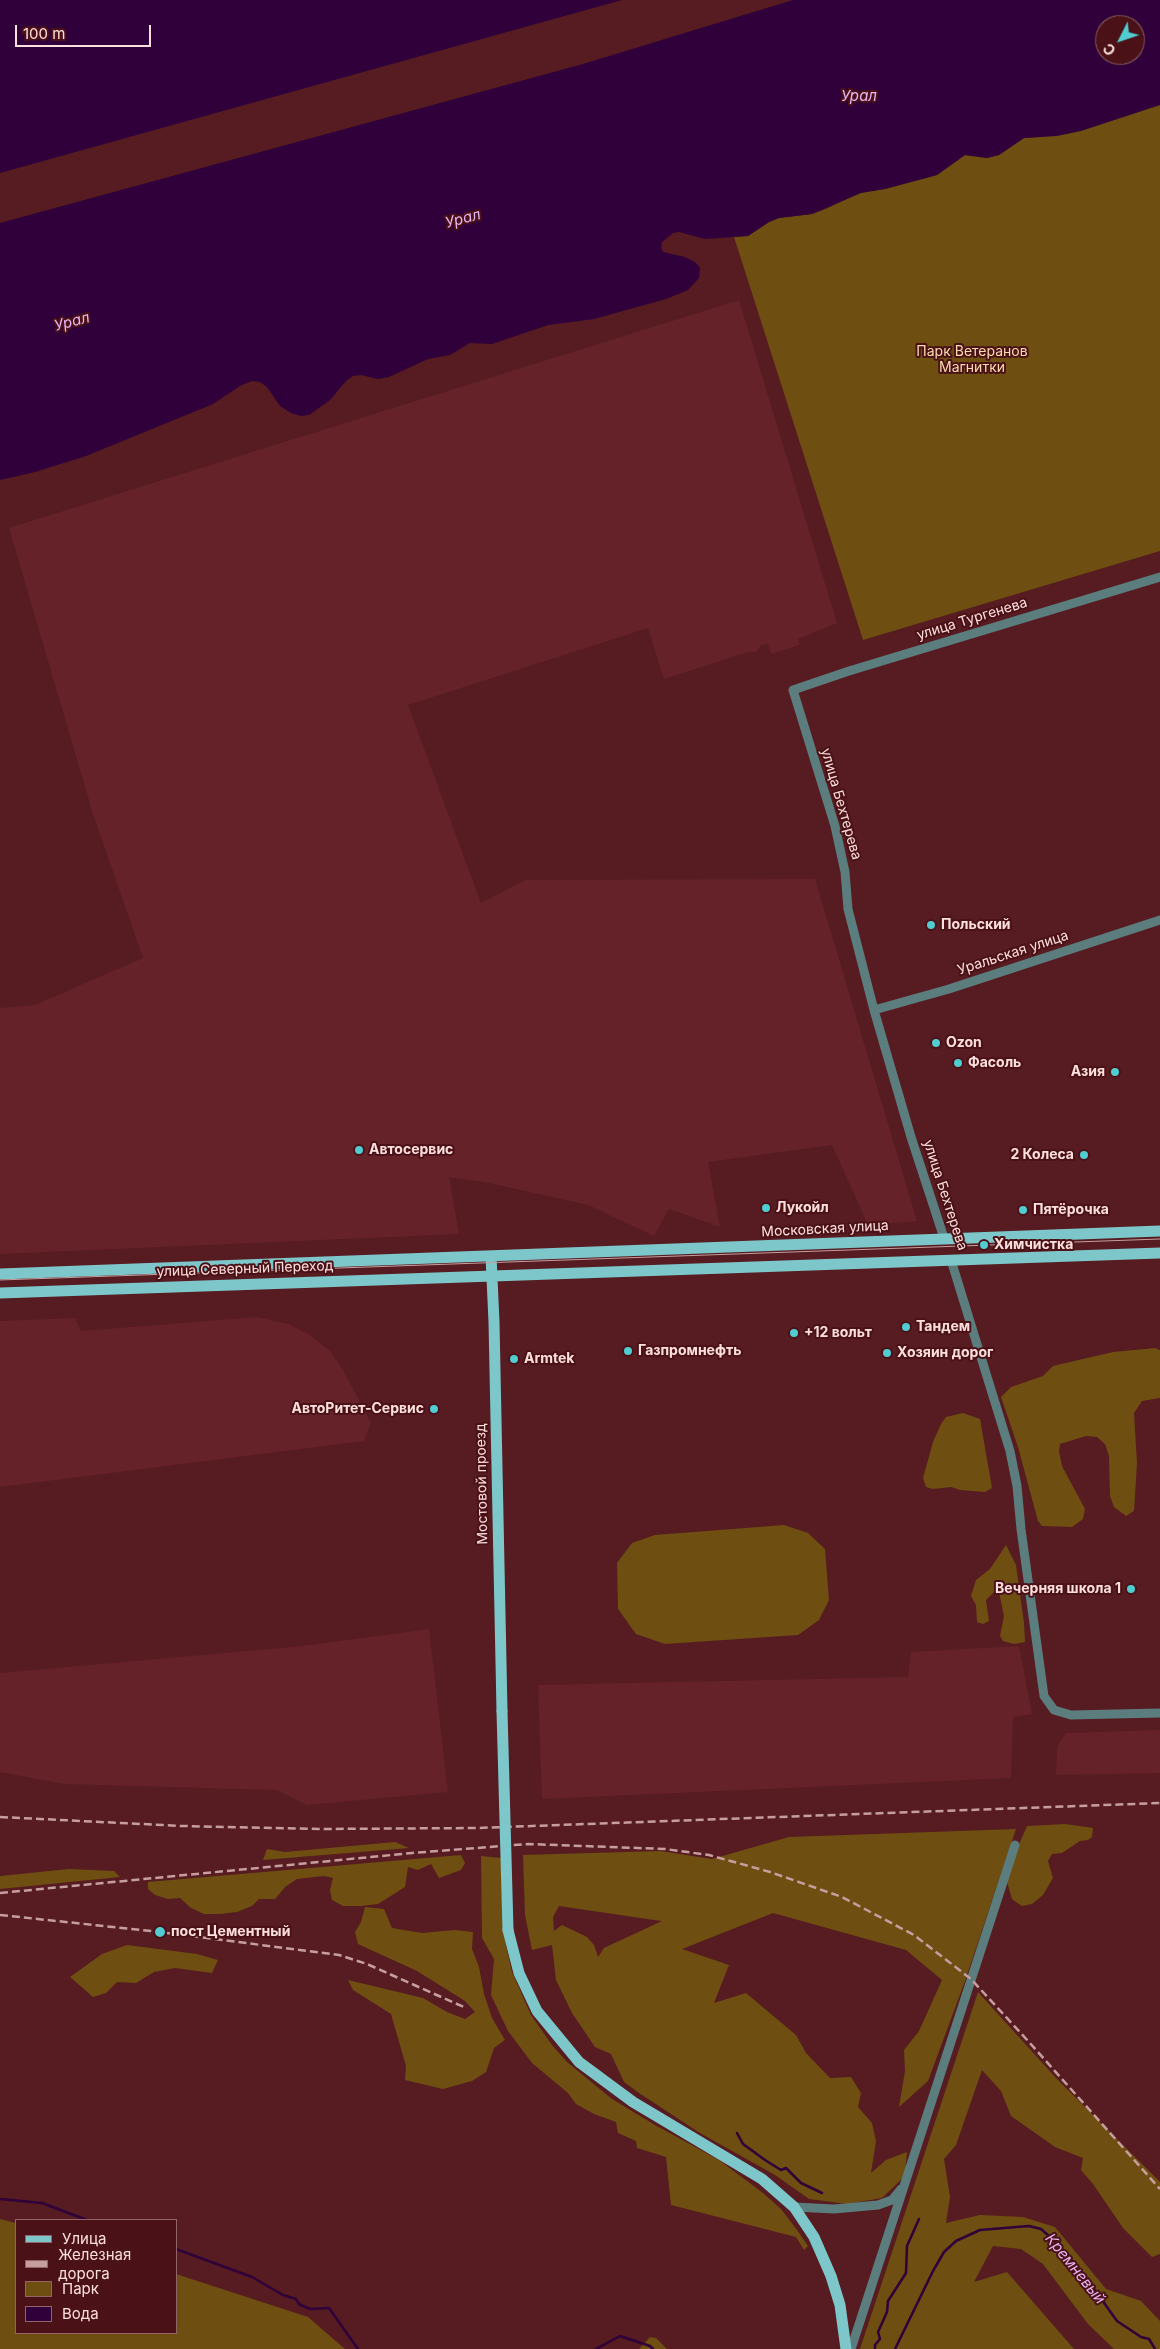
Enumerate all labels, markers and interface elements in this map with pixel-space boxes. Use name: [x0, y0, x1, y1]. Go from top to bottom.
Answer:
scale bar: [18, 15, 154, 47]
north arrow: [1095, 15, 1145, 65]
text: 100 m: [23, 24, 65, 43]
text: С: [1099, 40, 1119, 59]
water label: Урал: [841, 87, 877, 105]
water label: Урал: [443, 206, 483, 232]
water label: Урал: [52, 309, 92, 335]
park label: Парк Ветеранов Магнитки: [916, 344, 1028, 377]
street label: улица Тургенева: [915, 594, 1029, 644]
street label: улица Бехтерева: [817, 746, 865, 862]
place label: Польский: [941, 917, 1011, 933]
marker: Польский: [925, 919, 937, 931]
street label: Уральская улица: [955, 927, 1071, 979]
place label: Ozon: [946, 1035, 982, 1051]
marker: Ozon: [930, 1037, 942, 1049]
place label: Фасоль: [968, 1055, 1021, 1071]
marker: Фасоль: [952, 1057, 964, 1069]
place label: Азия: [1071, 1064, 1105, 1080]
marker: Азия: [1109, 1066, 1121, 1078]
street label: улица Бехтерева: [919, 1137, 971, 1253]
place label: Автосервис: [369, 1142, 453, 1158]
marker: Автосервис: [353, 1144, 365, 1156]
place label: 2 Колеса: [1010, 1147, 1074, 1163]
marker: 2 Колеса: [1078, 1149, 1090, 1161]
place label: Лукойл: [776, 1200, 829, 1216]
marker: Лукойл: [760, 1202, 772, 1214]
place label: Пятёрочка: [1033, 1202, 1109, 1218]
marker: Пятёрочка: [1017, 1204, 1029, 1216]
street label: Московская улица: [761, 1217, 889, 1241]
place label: Химчистка: [994, 1237, 1073, 1253]
marker: Химчистка: [978, 1239, 990, 1251]
street label: улица Северный Переход: [156, 1258, 334, 1280]
place label: Тандем: [916, 1319, 970, 1335]
marker: Тандем: [900, 1321, 912, 1333]
place label: +12 вольт: [804, 1325, 872, 1341]
marker: +12 вольт: [788, 1327, 800, 1339]
place label: Газпромнефть: [638, 1343, 741, 1359]
marker: Газпромнефть: [622, 1345, 634, 1357]
place label: Хозяин дорог: [897, 1345, 993, 1361]
marker: Хозяин дорог: [881, 1347, 893, 1359]
place label: Armtek: [524, 1351, 574, 1367]
marker: Armtek: [508, 1353, 520, 1365]
place label: АвтоРитет-Сервис: [291, 1401, 424, 1417]
marker: АвтоРитет-Сервис: [428, 1403, 440, 1415]
street label: Мостовой проезд: [473, 1423, 491, 1545]
place label: Вечерняя школа 1: [995, 1581, 1121, 1597]
marker: Вечерняя школа 1: [1125, 1583, 1137, 1595]
place label: пост Цементный: [171, 1924, 290, 1940]
marker: пост Цементный: [153, 1925, 167, 1939]
legend: [15, 2219, 178, 2334]
text: Улица: [62, 2229, 106, 2248]
water label: Кремневый: [1041, 2230, 1109, 2308]
text: Железная дорога: [58, 2245, 131, 2283]
text: Парк: [62, 2279, 99, 2298]
text: Вода: [62, 2304, 99, 2323]

